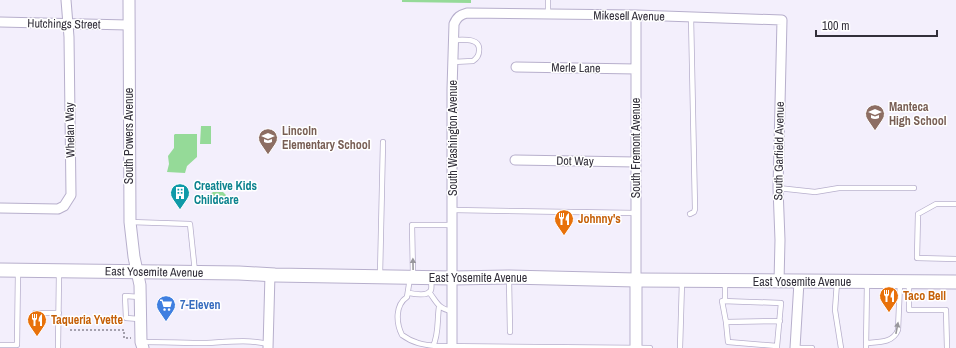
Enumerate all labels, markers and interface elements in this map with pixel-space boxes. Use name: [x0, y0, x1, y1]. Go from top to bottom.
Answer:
street label: Mikesell Avenue: [593, 7, 665, 25]
scale bar: [816, 12, 937, 38]
street label: Hutchings Street: [27, 15, 101, 33]
text: 100 m: [822, 18, 849, 34]
street label: Merle Lane: [551, 60, 601, 76]
street label: South Washington Avenue: [445, 80, 461, 196]
street label: South Powers Avenue: [121, 88, 137, 184]
street label: South Fremont Avenue: [628, 98, 644, 198]
place label: Manteca High School: [889, 99, 947, 129]
street label: South Garfield Avenue: [770, 101, 788, 201]
street label: Whelan Way: [62, 102, 78, 158]
school or university icon: Manteca High School: [864, 103, 886, 131]
place label: Lincoln Elementary School: [282, 123, 371, 153]
school or university icon: Lincoln Elementary School: [257, 127, 279, 155]
street label: Dot Way: [556, 153, 594, 169]
place label: Creative Kids Childcare: [194, 178, 257, 208]
building icon: Creative Kids Childcare: [169, 182, 191, 210]
restaurant icon: Johnny's: [553, 208, 575, 236]
place label: Johnny's: [578, 211, 621, 227]
one-way arrow: [410, 257, 416, 270]
street label: East Yosemite Avenue: [105, 263, 203, 281]
street label: East Yosemite Avenue: [429, 270, 527, 286]
street label: East Yosemite Avenue: [753, 274, 851, 290]
restaurant icon: Taco Bell: [878, 285, 900, 313]
place label: Taco Bell: [903, 288, 946, 304]
supermarket icon: 7-Eleven: [155, 294, 177, 322]
place label: 7-Eleven: [180, 297, 220, 313]
restaurant icon: Taqueria Yvette: [26, 309, 48, 337]
place label: Taqueria Yvette: [51, 312, 123, 328]
one-way arrow: [894, 322, 900, 334]

